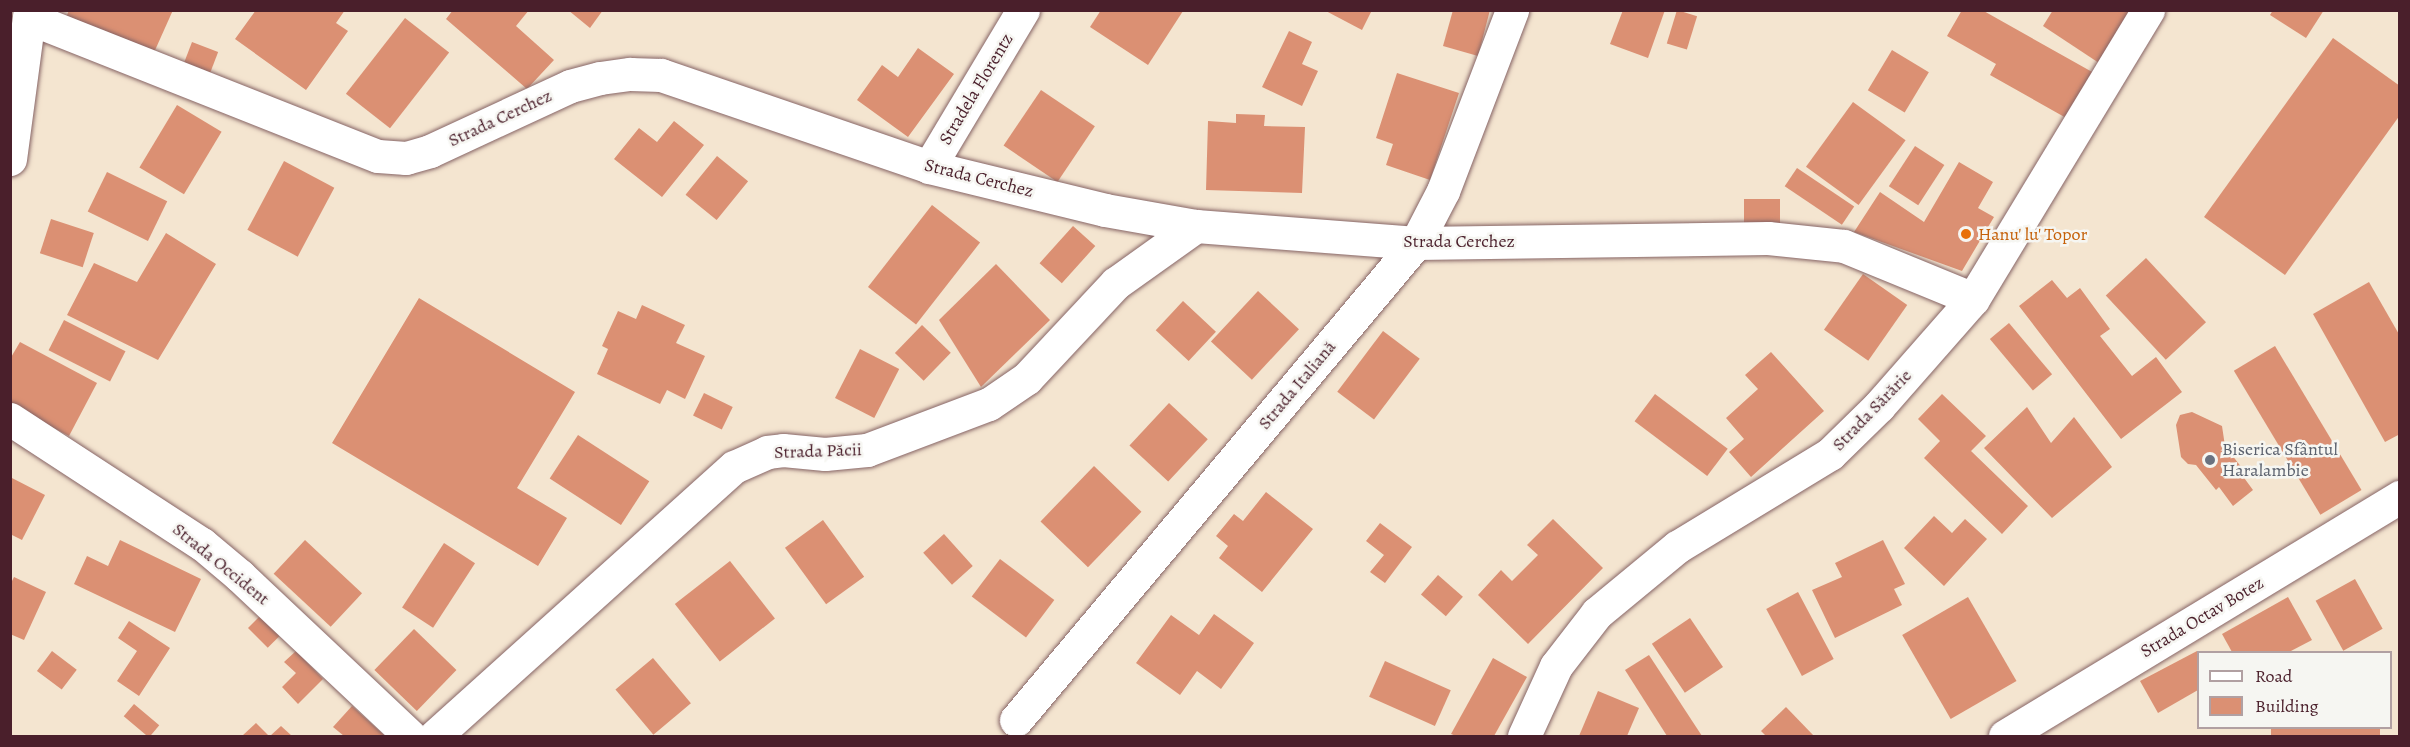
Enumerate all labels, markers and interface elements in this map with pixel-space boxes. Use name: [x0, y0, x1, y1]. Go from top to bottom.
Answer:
street label: Stradela Florentz: [934, 29, 1018, 149]
street label: Strada Cerchez: [445, 85, 555, 151]
street label: Strada Cerchez: [922, 154, 1036, 202]
place label: Hanu' lu' Topor: [1978, 223, 2088, 245]
marker: Hanu' lu' Topor: [1959, 227, 1973, 241]
street label: Strada Cerchez: [1403, 230, 1515, 252]
street label: Strada Italiană: [1254, 336, 1340, 434]
street label: Strada Sărărie: [1828, 365, 1916, 455]
street label: Strada Păcii: [774, 439, 862, 463]
place label: Biserica Sfântul Haralambie: [2222, 439, 2338, 482]
marker: Biserica Sfântul Haralambie: [2203, 453, 2217, 467]
street label: Strada Occident: [168, 518, 274, 610]
street label: Strada Octav Botez: [2137, 572, 2267, 662]
legend: [2197, 651, 2392, 729]
text: Road: [2255, 664, 2292, 688]
text: Building: [2255, 694, 2319, 718]

